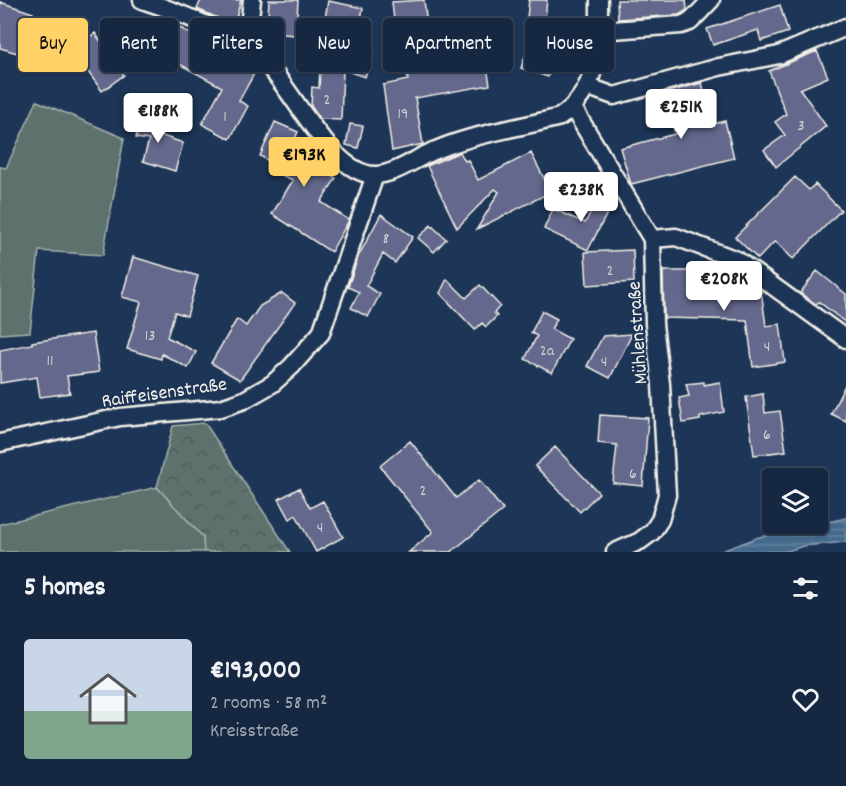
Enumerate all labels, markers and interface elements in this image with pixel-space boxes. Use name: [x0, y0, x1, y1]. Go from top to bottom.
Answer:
chip: Buy: [18, 18, 88, 72]
chip: Rent: [100, 18, 178, 72]
chip: Filters: [190, 18, 284, 72]
chip: New: [296, 18, 371, 72]
chip: Apartment: [383, 18, 513, 72]
chip: House: [525, 18, 614, 72]
house number: 2: [324, 89, 331, 112]
pin: €251K: [639, 89, 723, 140]
pin: €188K: [116, 93, 200, 144]
text: €251K: [660, 94, 702, 122]
text: €188K: [138, 98, 178, 126]
house number: 19: [398, 103, 408, 126]
house number: 1: [223, 106, 227, 129]
house number: 3: [797, 115, 805, 138]
pin: €193K: [262, 137, 346, 188]
text: €193K: [283, 142, 325, 170]
pin: €238K: [539, 172, 623, 223]
text: €238K: [558, 177, 604, 205]
house number: 8: [383, 228, 389, 251]
house number: 2: [607, 260, 614, 283]
pin: €208K: [682, 261, 766, 312]
text: €208K: [700, 266, 748, 294]
street label: Mühlenstraße: [621, 280, 657, 385]
house number: 13: [145, 325, 155, 348]
house number: 4: [764, 336, 770, 359]
house number: 2a: [540, 340, 555, 363]
house number: 11: [46, 350, 54, 373]
house number: 4: [601, 351, 607, 374]
street label: Raiffeisenstraße: [100, 371, 229, 417]
house number: 6: [763, 424, 771, 447]
house number: 6: [629, 463, 637, 486]
map controls: [762, 468, 828, 534]
button: layers: [762, 468, 828, 534]
house number: 2: [420, 480, 427, 503]
house number: 4: [317, 517, 323, 540]
text: 5 homes: [24, 570, 106, 607]
icon: filters: [789, 572, 822, 605]
text: €193,000: [210, 653, 301, 690]
icon: home: [72, 663, 144, 735]
icon: heart: [789, 683, 822, 716]
text: 2 rooms · 58 m²: [210, 690, 327, 718]
text: Kreisstraße: [210, 718, 298, 746]

